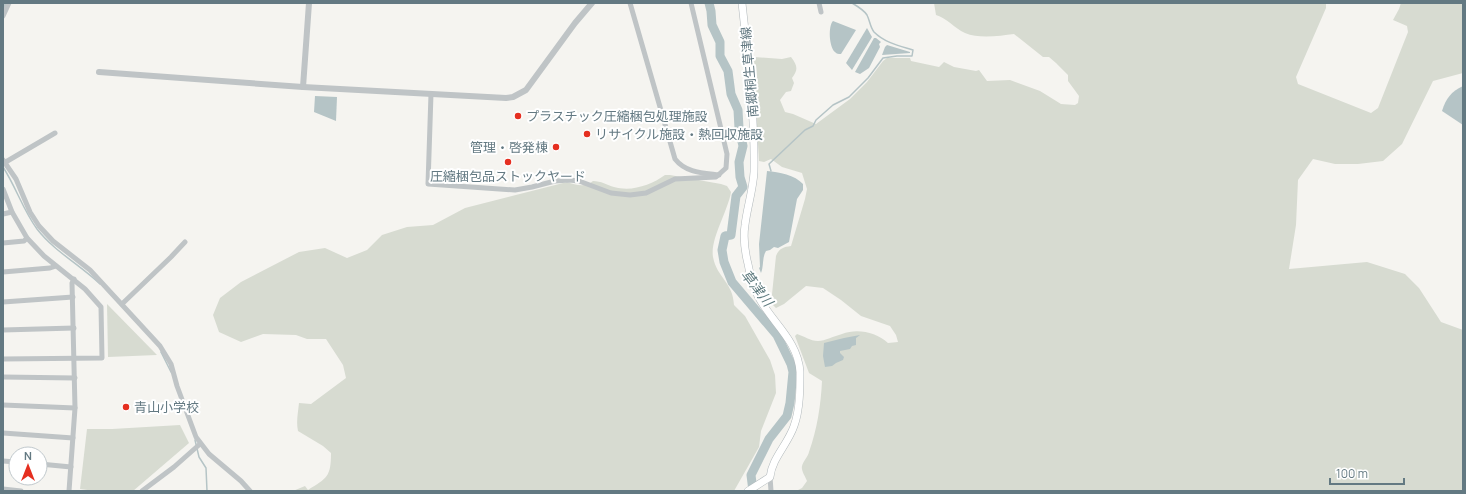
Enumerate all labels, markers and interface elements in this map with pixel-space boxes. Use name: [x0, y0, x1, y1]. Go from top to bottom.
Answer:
street label: 南郷桐生草津線: [736, 26, 762, 118]
place label: プラスチック圧縮梱包処理施設: [526, 107, 708, 125]
marker: プラスチック圧縮梱包処理施設: [513, 111, 523, 121]
place label: リサイクル施設・熱回収施設: [595, 125, 763, 143]
marker: リサイクル施設・熱回収施設: [582, 129, 592, 139]
place label: 管理・啓発棟: [470, 138, 548, 156]
marker: 管理・啓発棟: [551, 142, 561, 152]
marker: 圧縮梱包品ストックヤード: [503, 157, 513, 167]
place label: 圧縮梱包品ストックヤード: [430, 167, 586, 185]
water label: 草津川: [737, 265, 779, 312]
place label: 青山小学校: [134, 398, 199, 416]
marker: 青山小学校: [121, 402, 131, 412]
north arrow: [8, 446, 48, 486]
text: N: [24, 448, 32, 463]
scale bar: [1330, 460, 1404, 486]
text: 100 m: [1336, 465, 1368, 482]

